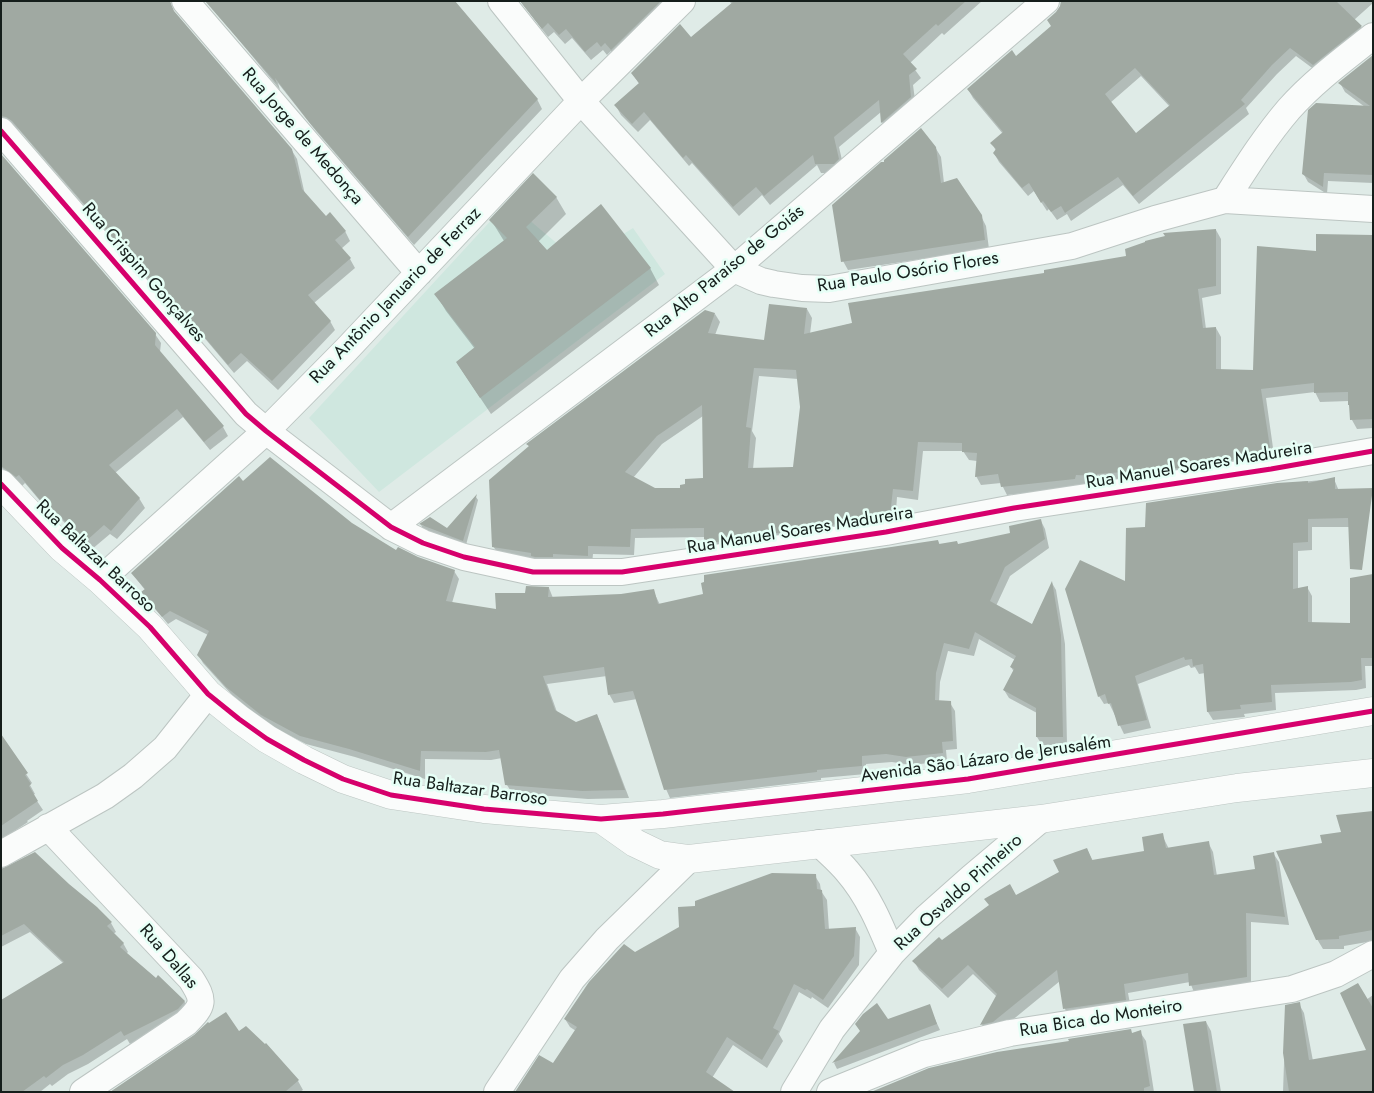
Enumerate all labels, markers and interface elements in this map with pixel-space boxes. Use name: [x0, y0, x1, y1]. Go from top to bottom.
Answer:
street label: Rua Jorge de Medonça: [237, 64, 367, 210]
street label: Rua Crispim Gonçalves: [77, 199, 209, 347]
street label: Rua Alto Paraíso de Goiás: [641, 201, 809, 343]
street label: Rua Antônio Januario de Ferraz: [306, 203, 486, 389]
street label: Rua Paulo Osório Flores: [816, 248, 1000, 298]
street label: Rua Manuel Soares Madureira: [1085, 437, 1313, 495]
street label: Rua Baltazar Barroso: [31, 496, 159, 618]
street label: Rua Manuel Soares Madureira: [686, 502, 914, 560]
street label: Avenida São Lázaro de Jerusalém: [859, 732, 1113, 788]
street label: Rua Baltazar Barroso: [391, 768, 549, 812]
street label: Rua Osvaldo Pinheiro: [891, 830, 1027, 956]
street label: Rua Dallas: [134, 920, 202, 994]
street label: Rua Bica do Monteiro: [1018, 995, 1184, 1043]

